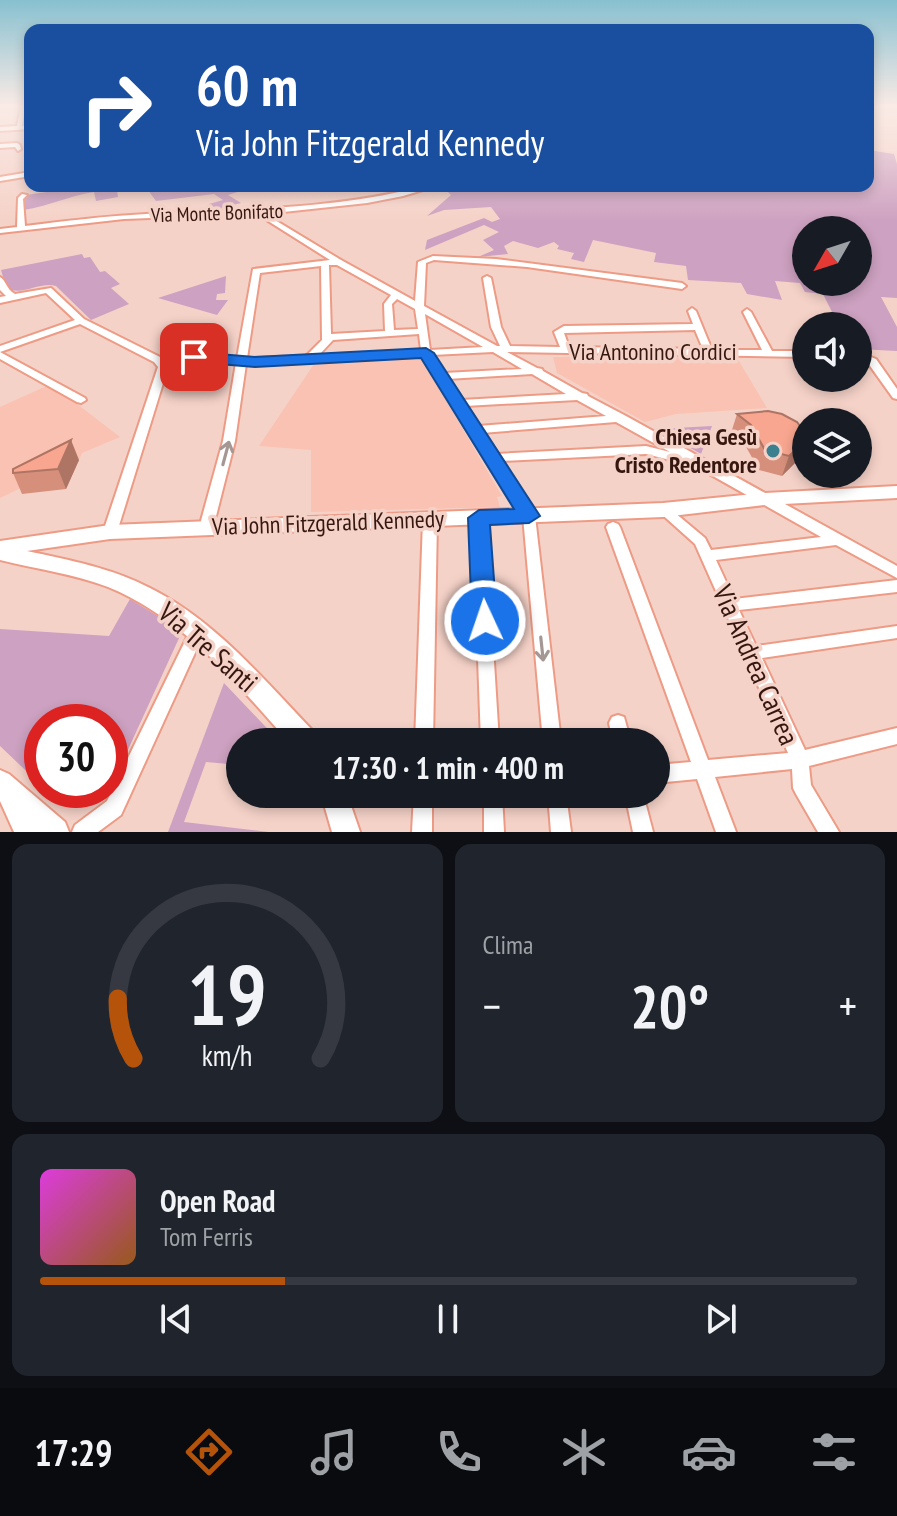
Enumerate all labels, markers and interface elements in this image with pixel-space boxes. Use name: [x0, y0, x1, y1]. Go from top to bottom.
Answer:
text: 60 m: [196, 49, 298, 121]
icon: right: [64, 56, 168, 160]
text: Via John Fitzgerald Kennedy: [196, 119, 544, 166]
street label: Via Monte Bonifato: [150, 198, 283, 228]
north arrow: [792, 216, 872, 296]
map controls: [792, 216, 872, 488]
button: sound: [792, 312, 872, 392]
pin: [160, 323, 228, 391]
icon: arrive: [172, 335, 216, 379]
street label: Via Antonino Cordici: [568, 336, 737, 367]
button: layers: [792, 408, 872, 488]
place label: Chiesa Gesù Cristo Redentore: [615, 421, 757, 480]
one-way arrow: [219, 440, 234, 466]
marker: Chiesa Gesù Cristo Redentore: [764, 442, 782, 460]
street label: Via John Fitzgerald Kennedy: [210, 503, 445, 542]
street label: Via Andrea Carrea: [704, 578, 808, 751]
position arrow: [443, 579, 527, 663]
street label: Via Tre Santi: [150, 593, 266, 700]
one-way arrow: [535, 635, 550, 662]
speed limit sign: 30: [24, 704, 128, 808]
text: 17:30 · 1 min · 400 m: [332, 748, 564, 787]
text: Clima: [483, 928, 533, 961]
text: 19: [187, 940, 267, 1048]
text: 20°: [630, 967, 709, 1045]
text: −: [483, 977, 501, 1034]
text: +: [839, 977, 857, 1034]
text: km/h: [202, 1037, 253, 1074]
text: Open Road: [160, 1181, 275, 1220]
text: Tom Ferris: [160, 1220, 253, 1253]
icon: previous: [154, 1297, 198, 1341]
icon: pause: [426, 1297, 470, 1341]
icon: next: [699, 1297, 743, 1341]
icon: directions: [181, 1424, 237, 1480]
icon: music: [306, 1424, 362, 1480]
icon: phone: [431, 1424, 487, 1480]
icon: climate: [556, 1424, 612, 1480]
icon: car: [681, 1424, 737, 1480]
icon: filters: [806, 1424, 862, 1480]
text: 17:29: [35, 1429, 112, 1476]

